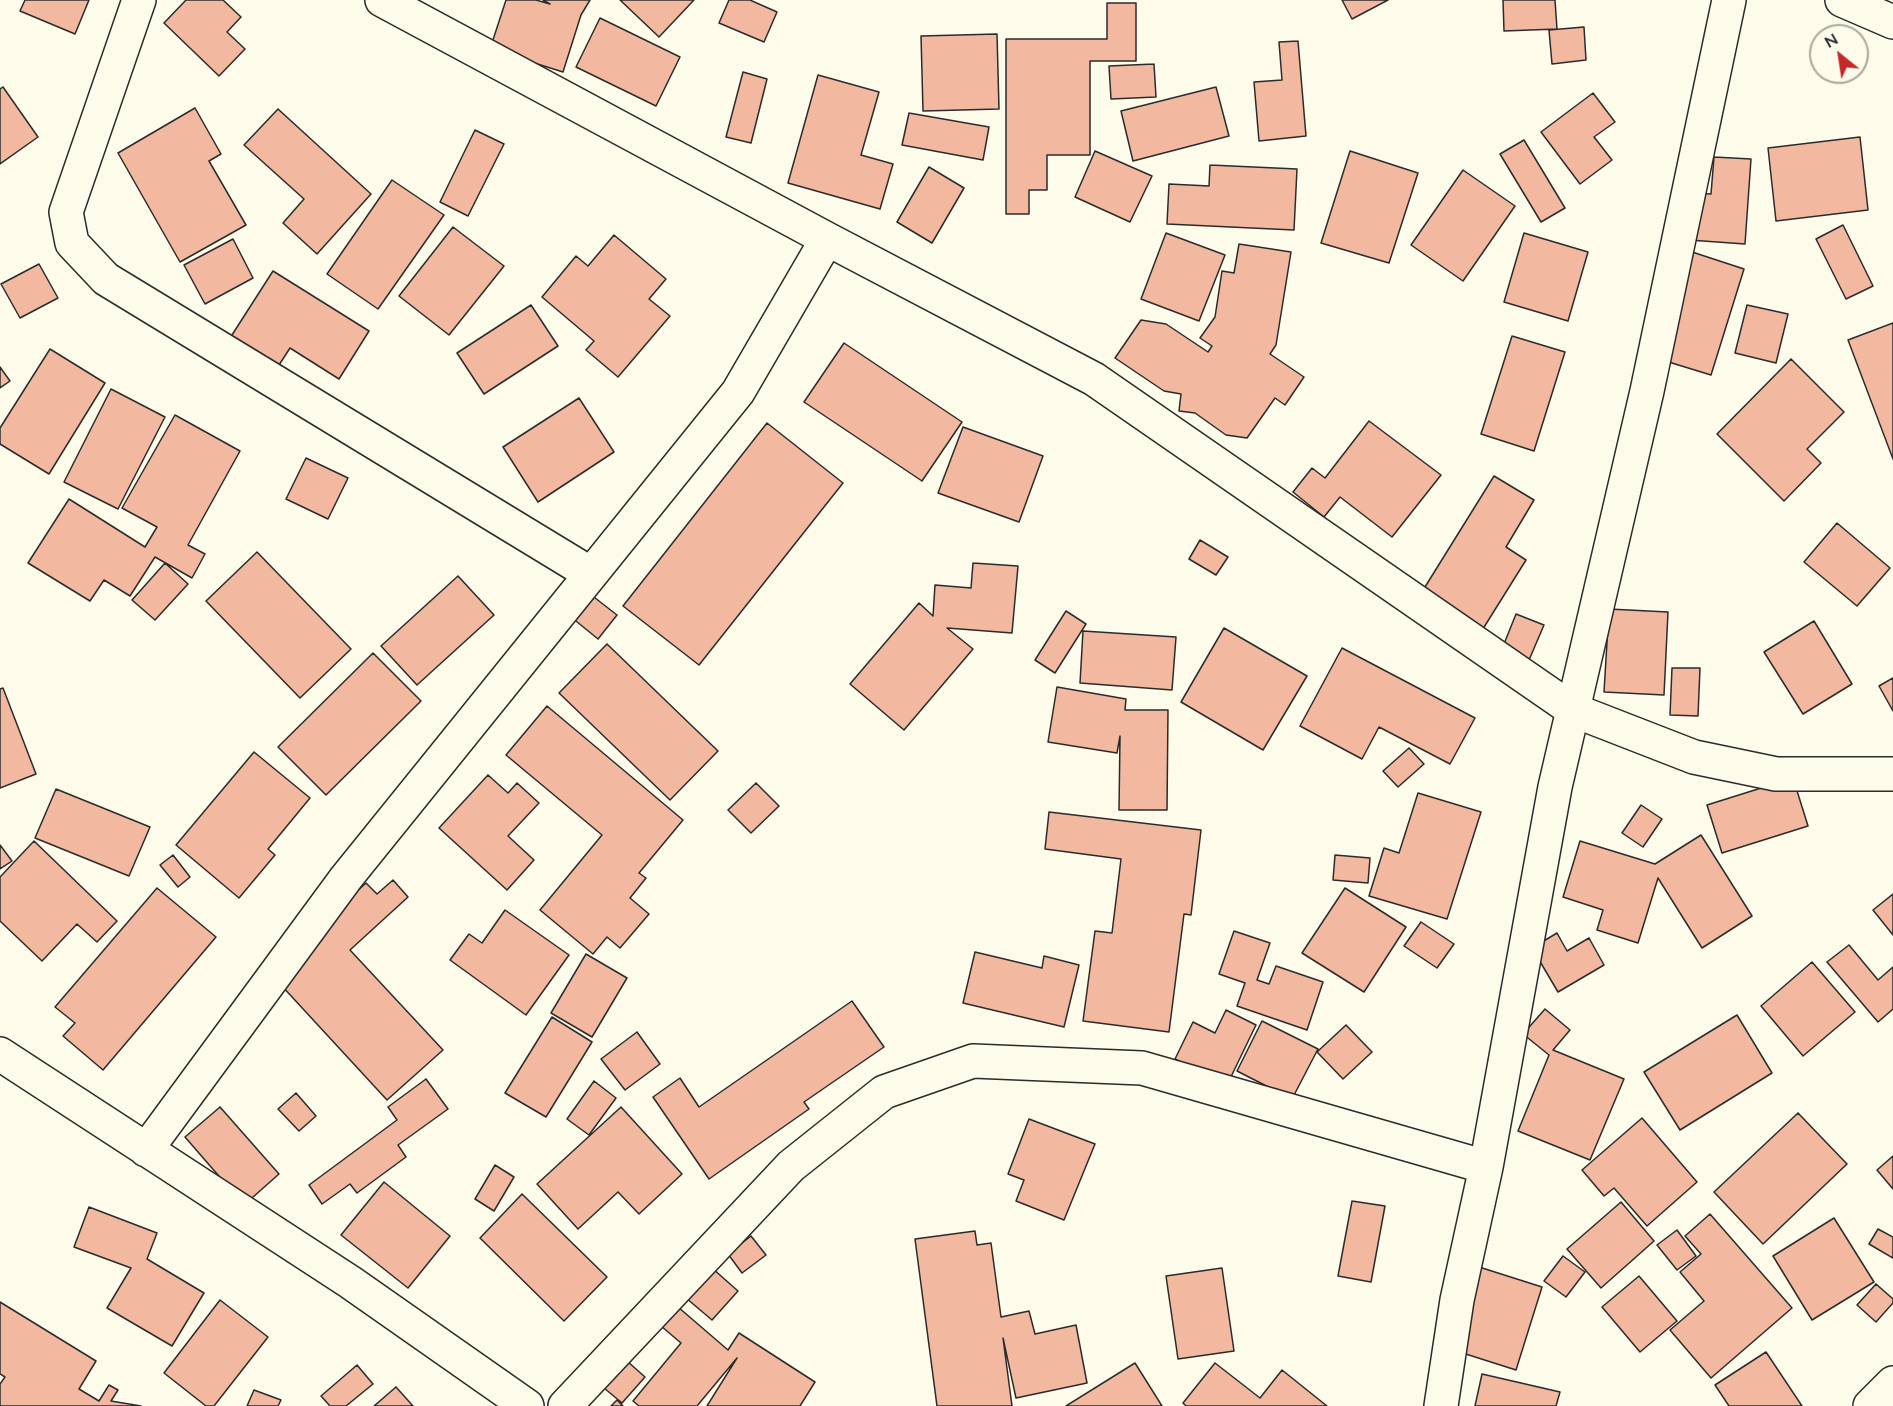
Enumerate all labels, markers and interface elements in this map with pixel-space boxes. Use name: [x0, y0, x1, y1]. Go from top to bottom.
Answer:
north arrow: [1809, 24, 1869, 84]
text: N: [1821, 28, 1841, 51]

